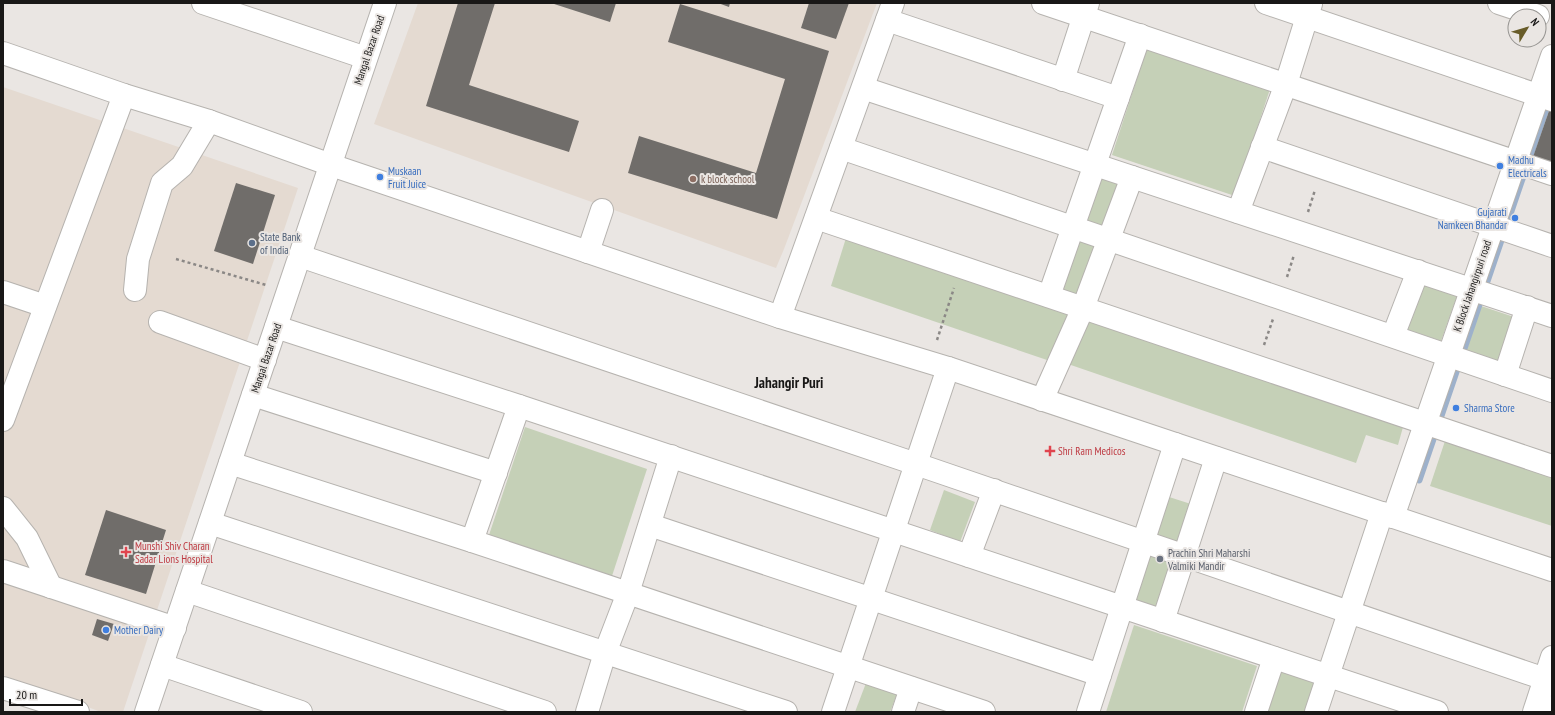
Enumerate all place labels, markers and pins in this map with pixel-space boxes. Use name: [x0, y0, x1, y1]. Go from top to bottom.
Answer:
place label: Madhu Electricals: [1508, 153, 1547, 180]
marker: Madhu Electricals: [1495, 161, 1505, 171]
place label: Muskaan Fruit Juice: [388, 164, 427, 191]
marker: Muskaan Fruit Juice: [375, 172, 385, 182]
place label: k block school: [701, 172, 755, 186]
marker: k block school: [688, 174, 698, 184]
place label: Gujarati Namkeen Bhandar: [1438, 205, 1507, 232]
marker: Gujarati Namkeen Bhandar: [1510, 213, 1520, 223]
place label: State Bank of India: [260, 230, 301, 257]
marker: State Bank of India: [247, 238, 257, 248]
place label: Sharma Store: [1464, 401, 1515, 415]
marker: Sharma Store: [1451, 403, 1461, 413]
place label: Shri Ram Medicos: [1058, 444, 1126, 458]
marker: Shri Ram Medicos: [1045, 446, 1055, 456]
place label: Munshi Shiv Charan Sadar Lions Hospital: [135, 539, 213, 566]
marker: Munshi Shiv Charan Sadar Lions Hospital: [120, 546, 132, 558]
place label: Prachin Shri Maharshi Valmiki Mandir: [1167, 546, 1250, 573]
marker: Prachin Shri Maharshi Valmiki Mandir: [1155, 554, 1165, 564]
place label: Mother Dairy: [114, 623, 164, 637]
marker: Mother Dairy: [101, 625, 111, 635]

